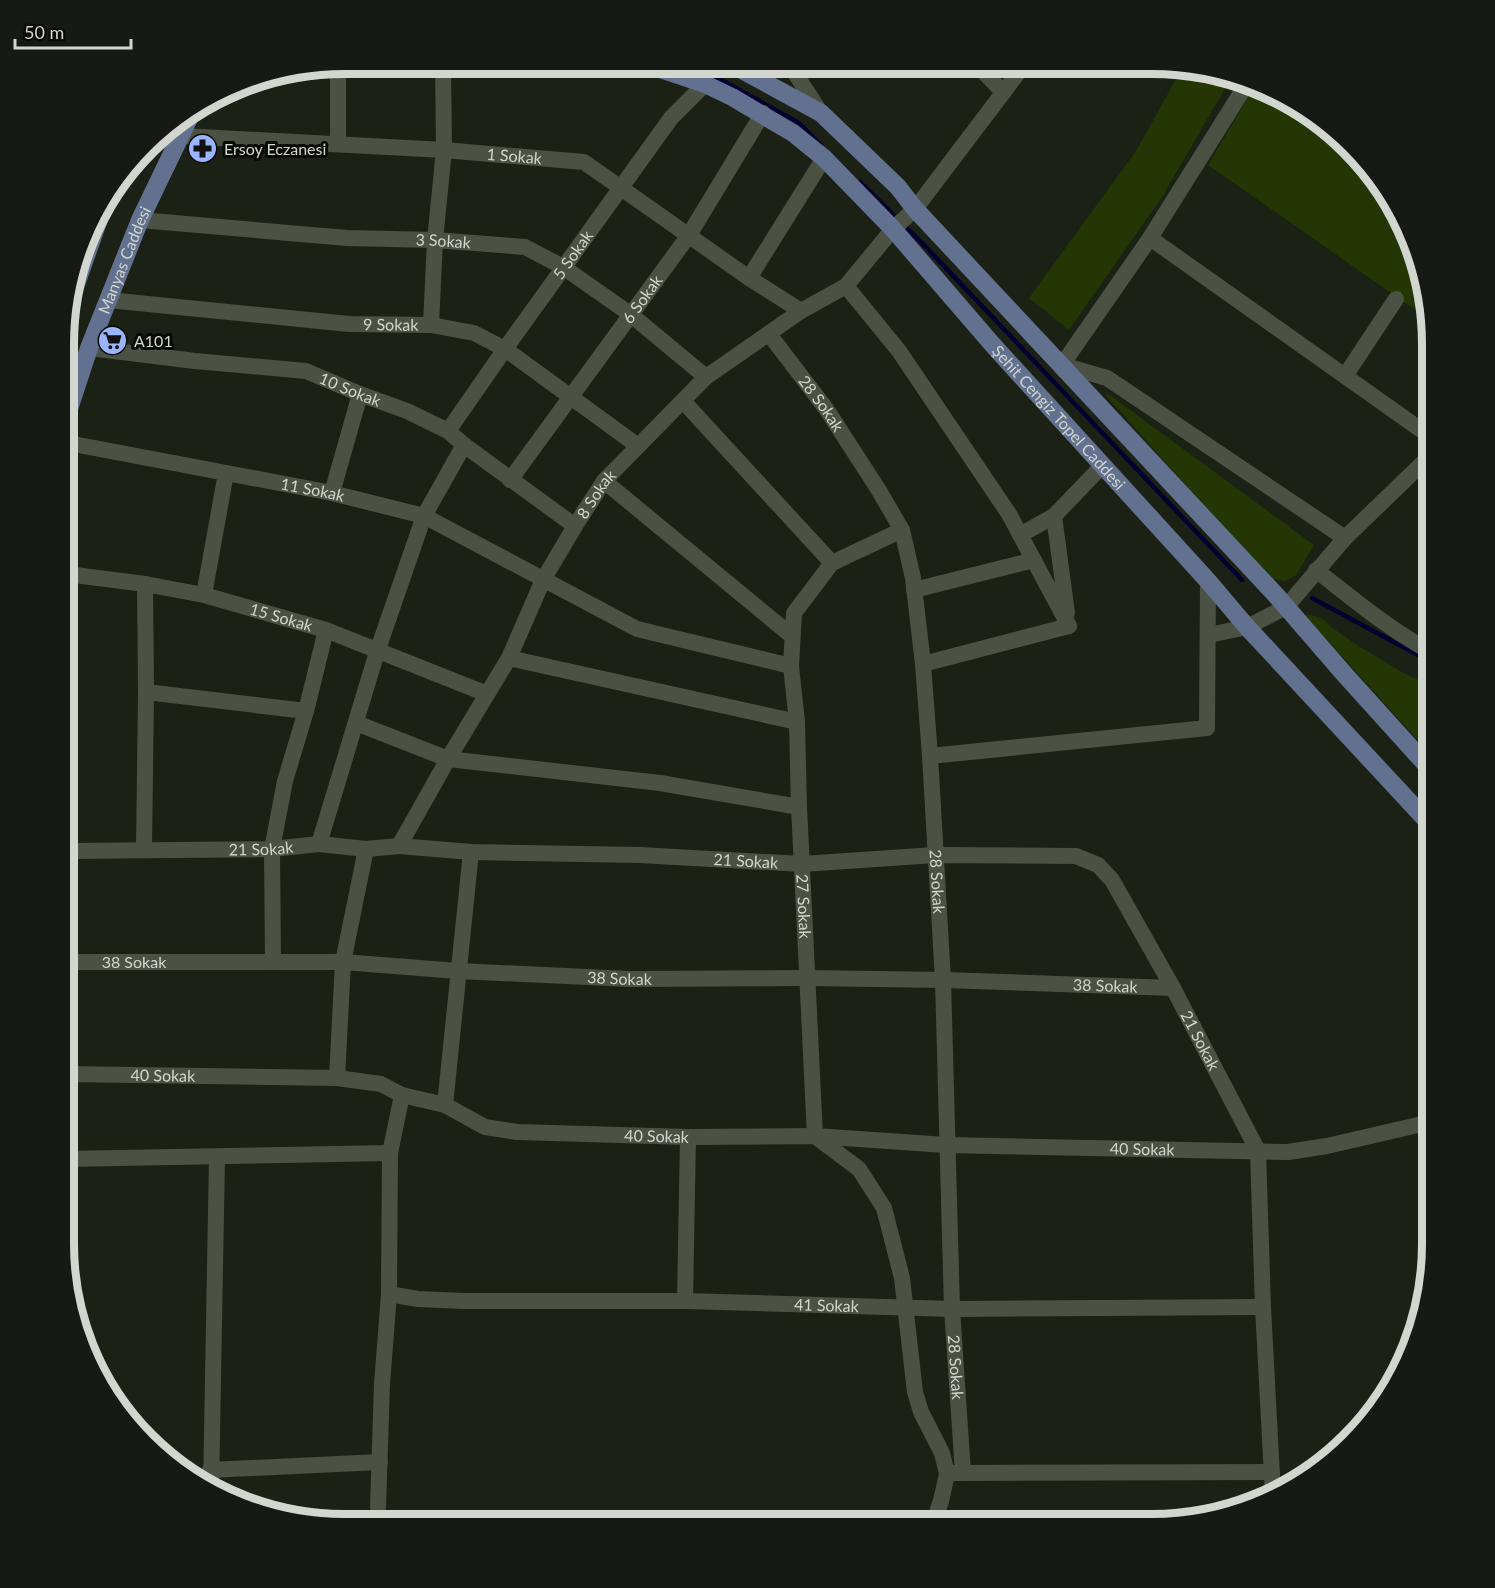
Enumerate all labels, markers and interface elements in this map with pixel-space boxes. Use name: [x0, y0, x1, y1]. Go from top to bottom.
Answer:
scale bar: [15, 12, 130, 50]
text: 50 m: [24, 21, 64, 43]
pharmacy icon: Ersoy Eczanesi: [187, 133, 219, 165]
place label: Ersoy Eczanesi: [224, 139, 326, 158]
street label: 1 Sokak: [486, 144, 544, 167]
street label: Manyas Caddesi: [94, 203, 154, 316]
street label: 5 Sokak: [549, 226, 597, 282]
street label: 3 Sokak: [415, 230, 472, 252]
street label: 6 Sokak: [618, 270, 666, 327]
street label: 9 Sokak: [363, 314, 419, 334]
supermarket icon: A101: [97, 325, 129, 357]
place label: A101: [134, 331, 173, 350]
street label: Şehit Cengiz Topel Caddesi: [989, 341, 1130, 493]
street label: 10 Sokak: [317, 368, 384, 410]
street label: 28 Sokak: [795, 371, 849, 436]
street label: 8 Sokak: [572, 465, 620, 522]
street label: 11 Sokak: [279, 473, 348, 505]
street label: 15 Sokak: [248, 599, 316, 635]
street label: 21 Sokak: [229, 837, 295, 858]
street label: 21 Sokak: [713, 849, 780, 872]
street label: 28 Sokak: [926, 849, 949, 915]
street label: 27 Sokak: [793, 874, 815, 940]
street label: 38 Sokak: [102, 952, 167, 971]
street label: 38 Sokak: [587, 967, 653, 988]
street label: 38 Sokak: [1073, 975, 1139, 996]
street label: 21 Sokak: [1177, 1007, 1225, 1074]
street label: 40 Sokak: [131, 1065, 196, 1085]
street label: 40 Sokak: [624, 1125, 690, 1146]
street label: 40 Sokak: [1110, 1138, 1176, 1159]
street label: 41 Sokak: [794, 1294, 860, 1315]
street label: 28 Sokak: [945, 1334, 968, 1401]

